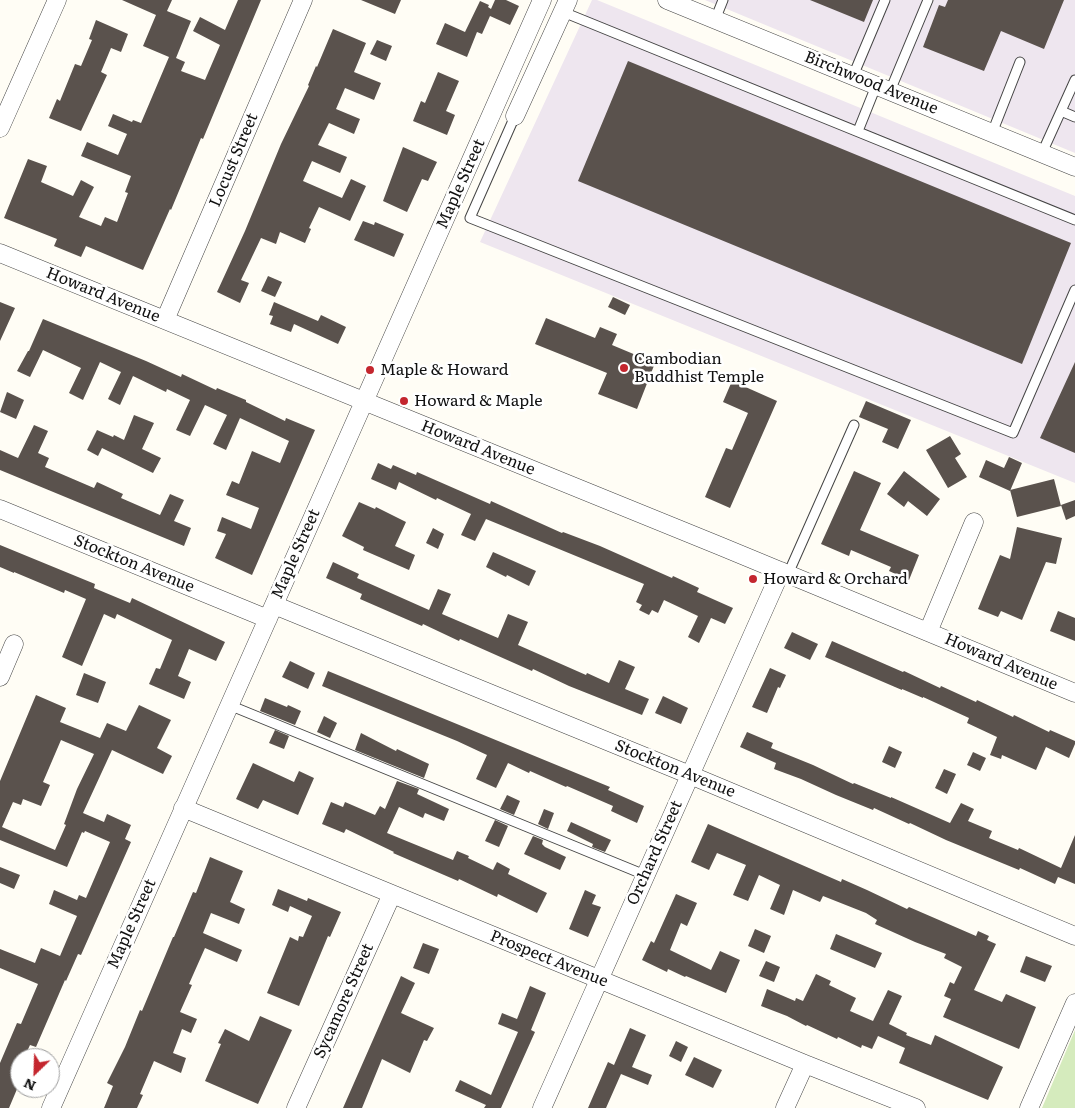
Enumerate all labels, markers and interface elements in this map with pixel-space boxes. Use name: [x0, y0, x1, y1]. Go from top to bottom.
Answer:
street label: Birchwood Avenue: [801, 47, 941, 119]
street label: Locust Street: [206, 110, 262, 210]
street label: Maple Street: [433, 136, 489, 232]
street label: Howard Avenue: [43, 263, 163, 327]
place label: Cambodian Buddhist Temple: [634, 349, 764, 387]
place label: Maple & Howard: [380, 360, 508, 380]
marker: Cambodian Buddhist Temple: [618, 362, 630, 374]
marker: Maple & Howard: [364, 364, 376, 376]
place label: Howard & Maple: [414, 391, 542, 411]
marker: Howard & Maple: [398, 395, 410, 407]
street label: Howard Avenue: [418, 416, 538, 480]
street label: Maple Street: [268, 506, 324, 602]
street label: Stockton Avenue: [71, 531, 197, 597]
place label: Howard & Orchard: [763, 569, 908, 589]
marker: Howard & Orchard: [747, 573, 759, 585]
street label: Howard Avenue: [942, 630, 1060, 694]
street label: Stockton Avenue: [612, 736, 738, 802]
street label: Orchard Street: [623, 798, 687, 908]
street label: Maple Street: [104, 876, 160, 972]
street label: Prospect Avenue: [487, 927, 611, 991]
street label: Sycamore Street: [310, 941, 378, 1061]
north arrow: [10, 1048, 60, 1098]
text: N: [20, 1074, 39, 1097]

